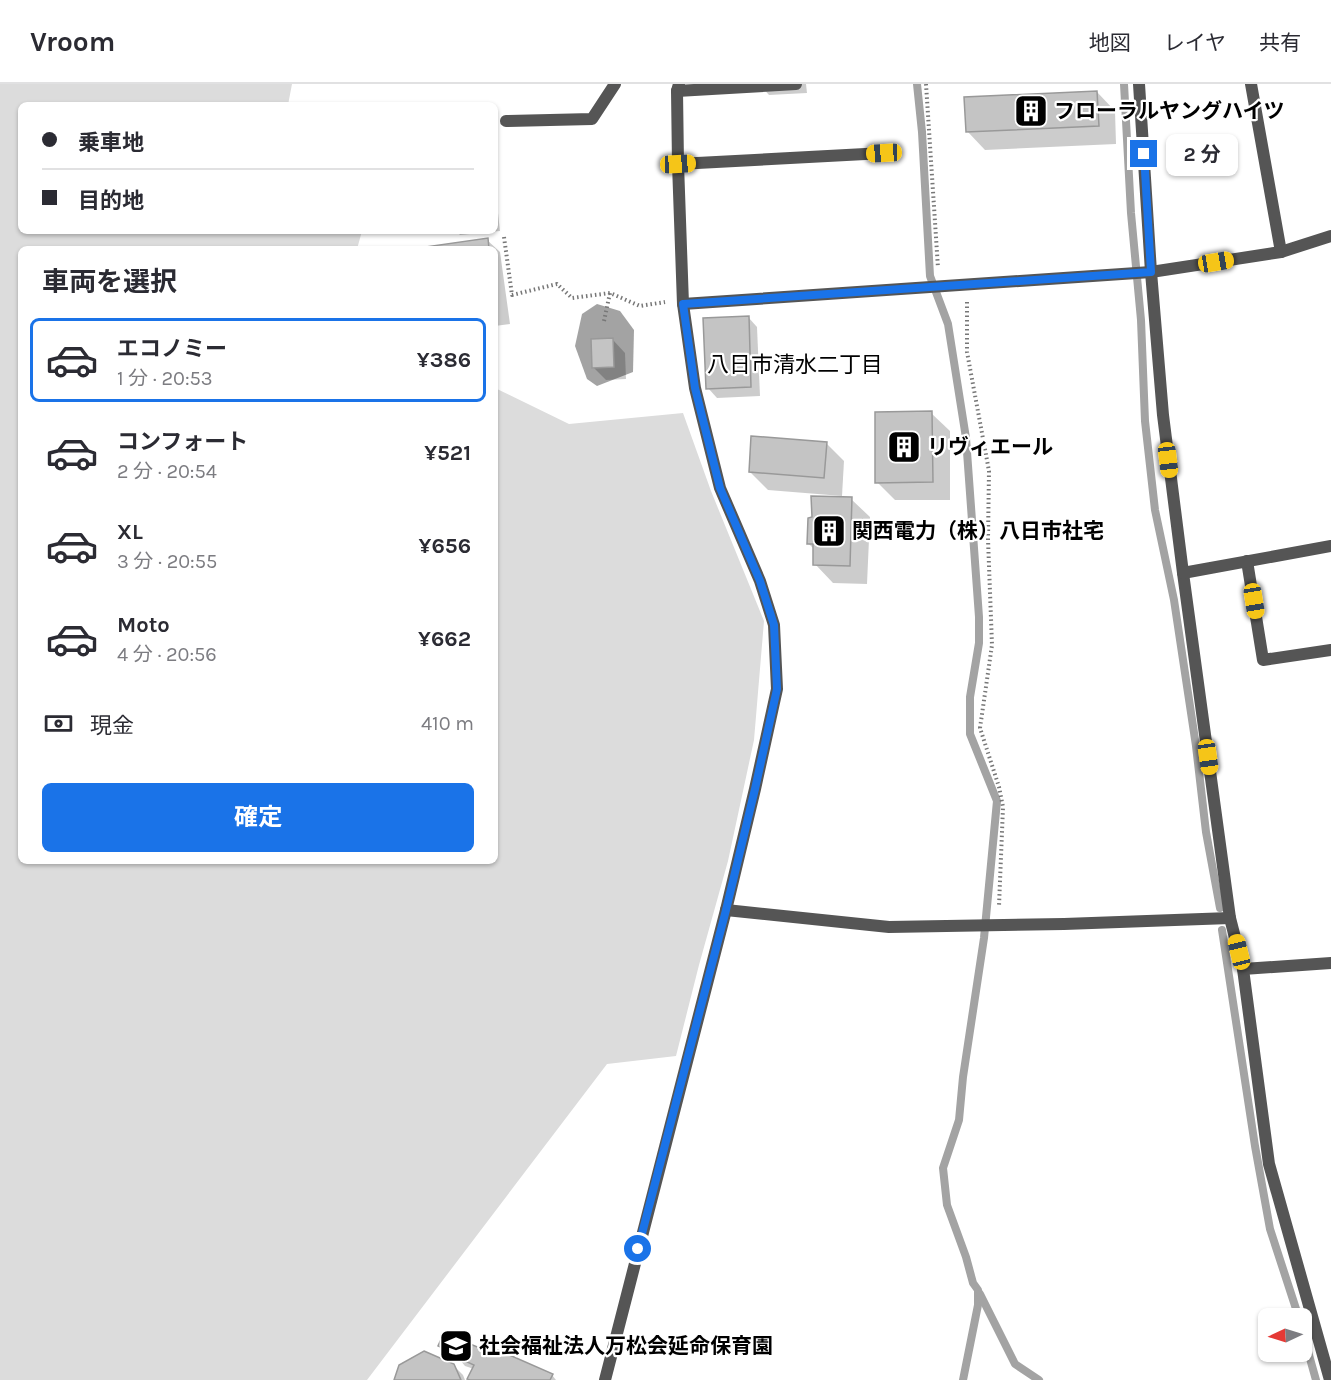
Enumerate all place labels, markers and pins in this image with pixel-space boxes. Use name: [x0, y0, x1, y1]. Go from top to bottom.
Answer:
building icon: フローラルヤングハイツ: [1013, 93, 1049, 129]
place label: フローラルヤングハイツ: [1054, 99, 1285, 123]
building icon: リヴィエール: [886, 429, 922, 465]
place label: リヴィエール: [927, 435, 1053, 459]
building icon: 関西電力（株）八日市社宅: [811, 513, 847, 549]
place label: 関西電力（株）八日市社宅: [852, 519, 1104, 543]
school or university icon: 社会福祉法人万松会延命保育園: [438, 1328, 474, 1364]
place label: 社会福祉法人万松会延命保育園: [479, 1334, 773, 1358]

